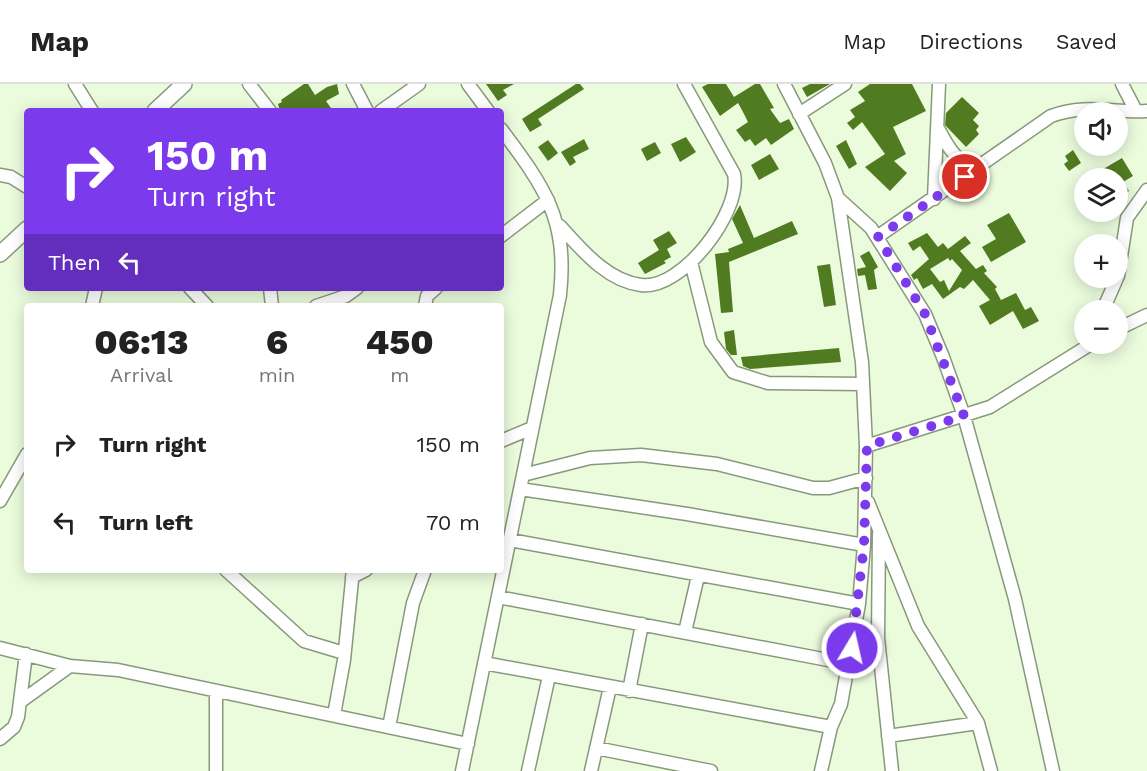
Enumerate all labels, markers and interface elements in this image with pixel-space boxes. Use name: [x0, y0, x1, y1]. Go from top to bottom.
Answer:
text: Map: [30, 25, 89, 58]
text: Map: [843, 29, 886, 54]
text: Directions: [919, 29, 1023, 54]
text: Saved: [1056, 29, 1117, 54]
map controls: [1074, 102, 1128, 354]
button: sound: [1074, 102, 1128, 156]
text: 150 m: [147, 131, 268, 180]
icon: right: [48, 132, 126, 210]
pin: [939, 151, 990, 202]
icon: arrive: [948, 160, 981, 193]
button: layers: [1074, 168, 1128, 222]
text: Turn right: [147, 181, 276, 213]
button: +: [1074, 234, 1128, 288]
icon: left: [113, 246, 146, 279]
text: Then: [48, 250, 101, 275]
button: −: [1074, 300, 1128, 354]
text: 06:13: [94, 321, 188, 363]
text: 6: [266, 321, 288, 363]
text: 450: [366, 321, 434, 363]
text: Arrival: [110, 363, 173, 387]
text: min: [259, 363, 295, 387]
text: m: [390, 363, 409, 387]
icon: right: [48, 428, 81, 461]
text: Turn right: [99, 432, 206, 457]
text: 150 m: [416, 432, 480, 457]
icon: left: [48, 506, 81, 539]
text: Turn left: [99, 510, 193, 535]
text: 70 m: [426, 510, 480, 535]
position arrow: [820, 616, 884, 680]

